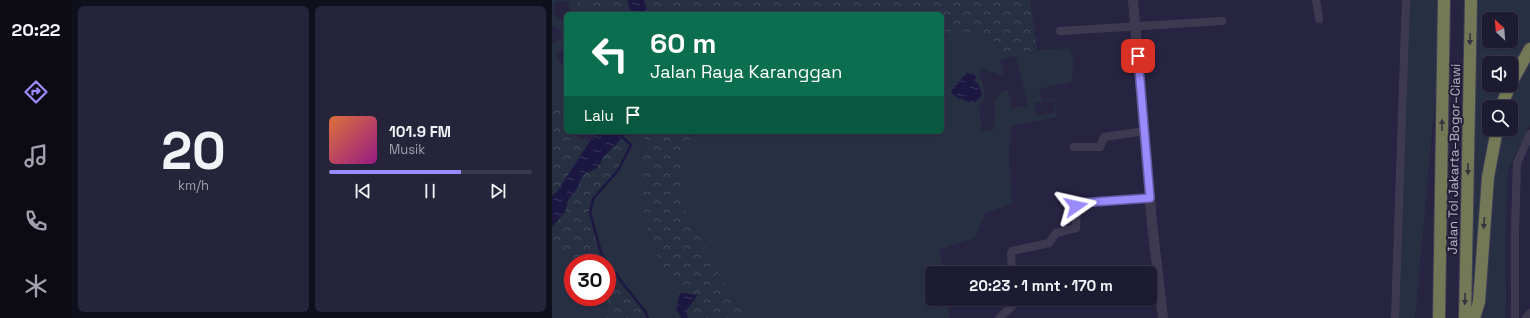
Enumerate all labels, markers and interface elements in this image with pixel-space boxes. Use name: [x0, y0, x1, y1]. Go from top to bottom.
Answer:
north arrow: [1482, 12, 1518, 48]
map controls: [1482, 12, 1518, 136]
text: 20:22: [11, 18, 61, 41]
text: 60 m: [650, 25, 716, 61]
icon: left: [584, 28, 636, 80]
one-way arrow: [1467, 33, 1473, 46]
pin: [1121, 39, 1155, 73]
icon: arrive: [1127, 45, 1149, 67]
button: sound: [1482, 56, 1518, 92]
text: Jalan Raya Karanggan: [650, 60, 842, 83]
street label: Jalan Tol Jakarta–Bogor–Ciawi: [1444, 64, 1464, 254]
icon: directions: [22, 78, 50, 106]
button: search: [1482, 100, 1518, 136]
icon: arrive: [622, 104, 644, 126]
text: Lalu: [584, 106, 614, 125]
text: 20: [161, 118, 226, 184]
one-way arrow: [1439, 118, 1445, 131]
text: 101.9 FM: [389, 122, 451, 141]
text: Musik: [389, 141, 425, 158]
icon: music: [22, 142, 50, 170]
one-way arrow: [1464, 163, 1471, 175]
text: km/h: [178, 177, 209, 194]
icon: previous: [352, 180, 374, 202]
icon: pause: [419, 180, 441, 202]
icon: next: [487, 180, 509, 202]
position arrow: [1055, 185, 1097, 227]
icon: phone: [22, 207, 50, 235]
one-way arrow: [1481, 217, 1487, 229]
speed limit sign: 30: [564, 254, 616, 306]
icon: climate: [22, 272, 50, 300]
text: 20:23 · 1 mnt · 170 m: [969, 276, 1113, 295]
one-way arrow: [1462, 293, 1468, 306]

